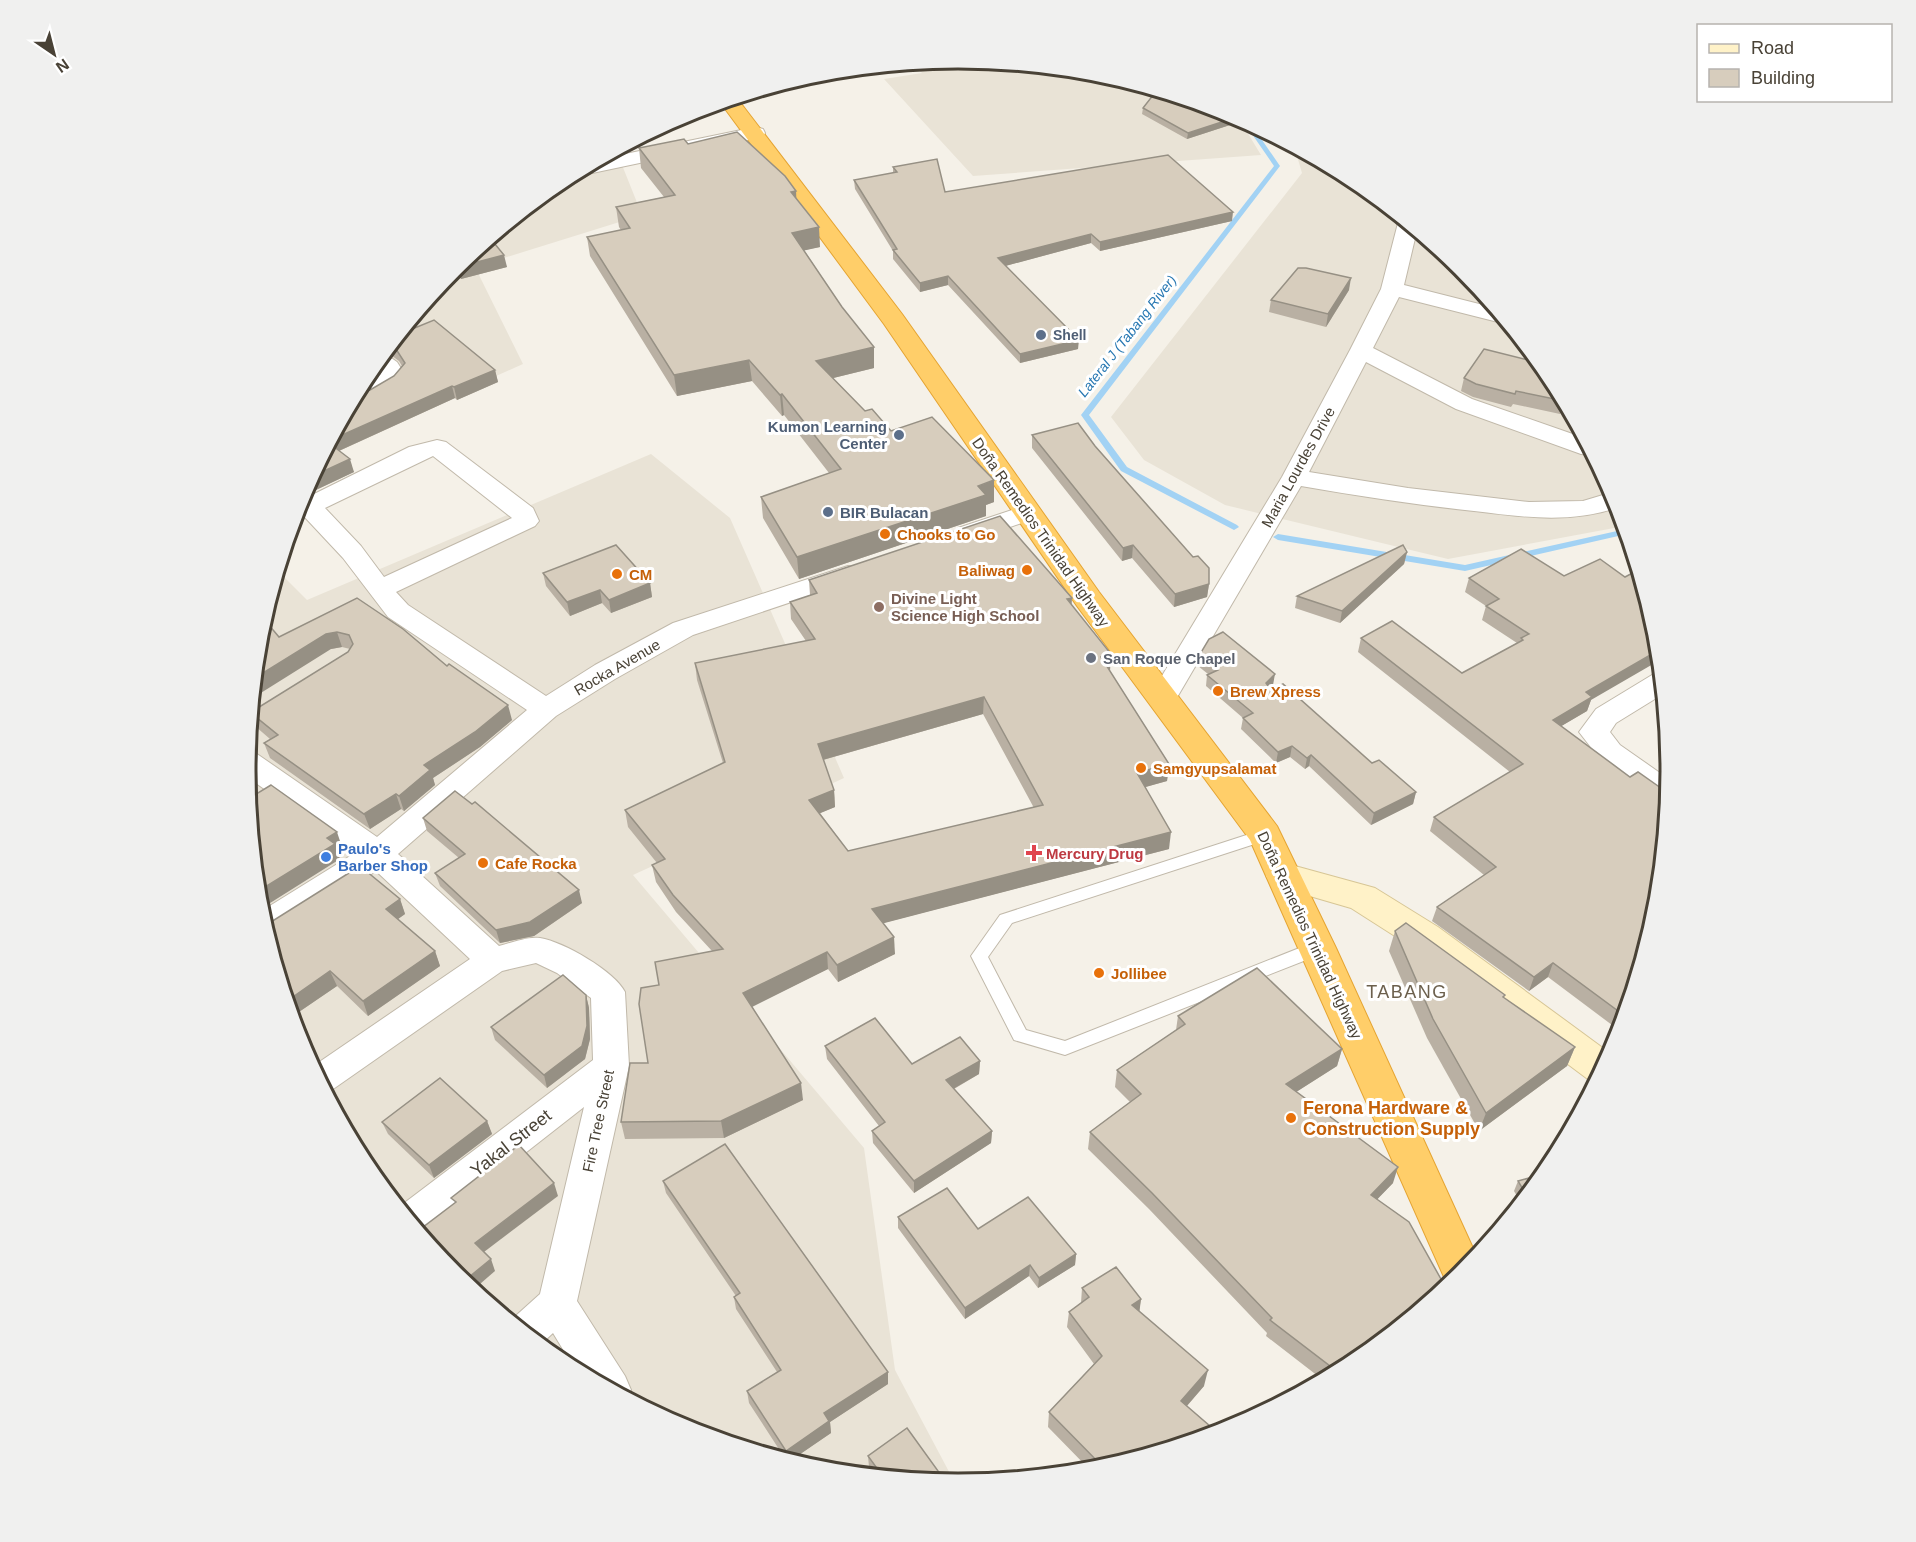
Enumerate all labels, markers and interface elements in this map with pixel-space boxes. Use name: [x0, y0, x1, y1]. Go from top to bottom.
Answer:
north arrow: [24, 24, 84, 84]
legend: [1697, 24, 1892, 102]
text: Road: [1751, 38, 1794, 58]
text: N: [53, 56, 72, 76]
text: Building: [1751, 68, 1815, 88]
water label: Lateral J (Tabang River): [1075, 272, 1179, 400]
place label: Shell: [1053, 327, 1086, 343]
marker: Shell: [1034, 328, 1048, 342]
street label: Maria Lourdes Drive: [1258, 404, 1338, 530]
place label: Kumon Learning Center: [768, 418, 887, 452]
marker: Kumon Learning Center: [892, 428, 906, 442]
street label: Doña Remedios Trinidad Highway: [969, 434, 1113, 630]
place label: BIR Bulacan: [840, 504, 928, 521]
marker: BIR Bulacan: [821, 505, 835, 519]
place label: Chooks to Go: [897, 526, 995, 543]
marker: Chooks to Go: [878, 527, 892, 541]
place label: Baliwag: [958, 562, 1015, 579]
marker: Baliwag: [1020, 563, 1034, 577]
place label: CM: [629, 566, 652, 583]
marker: CM: [610, 567, 624, 581]
place label: Divine Light Science High School: [891, 590, 1039, 624]
marker: Divine Light Science High School: [872, 600, 886, 614]
street label: Rocka Avenue: [571, 636, 663, 698]
place label: San Roque Chapel: [1103, 650, 1236, 667]
marker: San Roque Chapel: [1084, 651, 1098, 665]
place label: Brew Xpress: [1230, 683, 1321, 700]
marker: Brew Xpress: [1211, 684, 1225, 698]
place label: Samgyupsalamat: [1153, 760, 1276, 777]
marker: Samgyupsalamat: [1134, 761, 1148, 775]
street label: Doña Remedios Trinidad Highway: [1254, 829, 1366, 1042]
place label: Paulo's Barber Shop: [338, 840, 428, 874]
place label: Mercury Drug: [1046, 845, 1144, 862]
marker: Mercury Drug: [1027, 846, 1041, 860]
marker: Paulo's Barber Shop: [319, 850, 333, 864]
place label: Cafe Rocka: [495, 855, 577, 872]
marker: Cafe Rocka: [476, 856, 490, 870]
place label: Jollibee: [1111, 965, 1167, 982]
marker: Jollibee: [1092, 966, 1106, 980]
district label: TABANG: [1366, 982, 1448, 1002]
street label: Fire Tree Street: [579, 1067, 617, 1174]
place label: Ferona Hardware & Construction Supply: [1303, 1098, 1480, 1139]
street label: Yakal Street: [467, 1105, 555, 1181]
marker: Ferona Hardware & Construction Supply: [1284, 1111, 1298, 1125]

